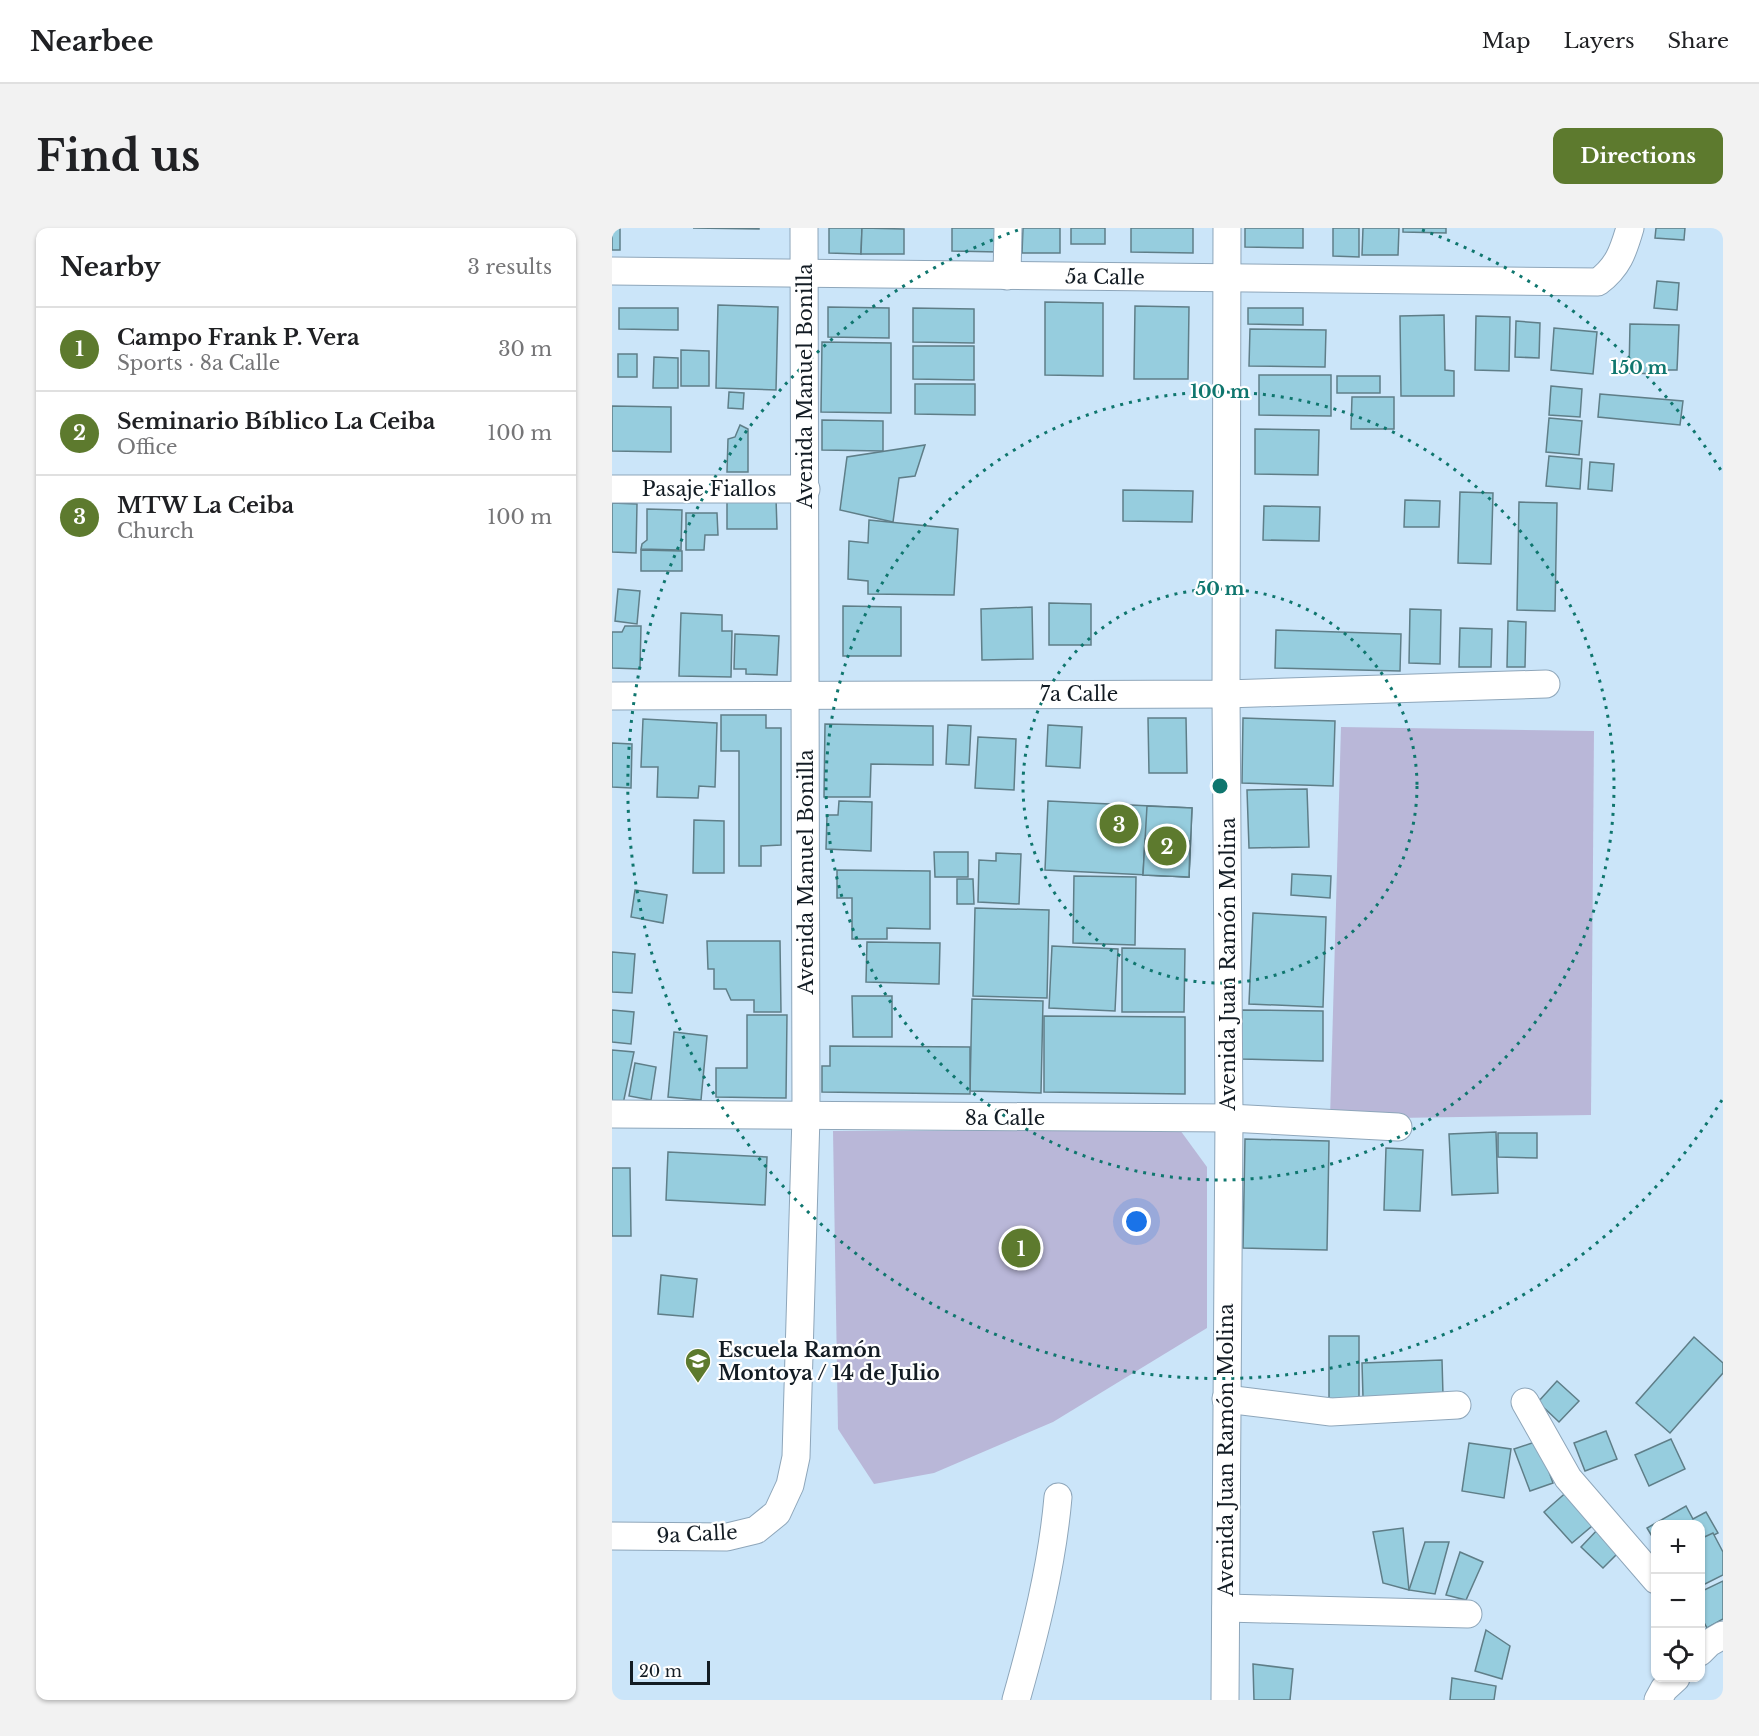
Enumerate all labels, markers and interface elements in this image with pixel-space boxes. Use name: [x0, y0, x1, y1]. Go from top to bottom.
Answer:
text: Nearbee: [30, 24, 154, 59]
text: Map: [1482, 28, 1531, 54]
text: Layers: [1564, 28, 1635, 54]
text: Share: [1668, 28, 1729, 54]
button: Directions: [1553, 128, 1723, 184]
text: Find us: [36, 130, 200, 182]
text: Nearby: [60, 251, 161, 283]
text: 3 results: [468, 255, 552, 279]
street label: Avenida Manuel Bonilla: [793, 263, 817, 510]
street label: 5a Calle: [1065, 264, 1145, 290]
text: Campo Frank P. Vera: [117, 324, 360, 351]
text: 1: [75, 337, 84, 361]
text: 30 m: [498, 337, 552, 361]
text: Sports · 8a Calle: [117, 351, 280, 375]
text: 150 m: [1611, 357, 1668, 379]
text: 100 m: [1190, 381, 1250, 403]
text: Seminario Bíblico La Ceiba: [117, 408, 435, 435]
text: 2: [73, 421, 86, 445]
text: 100 m: [487, 421, 552, 445]
text: Office: [117, 435, 178, 459]
street label: Pasaje Fiallos: [642, 477, 776, 501]
text: MTW La Ceiba: [117, 492, 294, 519]
text: 3: [73, 505, 86, 529]
text: 100 m: [487, 505, 552, 529]
text: Church: [117, 519, 194, 543]
text: 50 m: [1196, 578, 1245, 600]
street label: 7a Calle: [1040, 682, 1118, 706]
street label: Avenida Manuel Bonilla: [794, 749, 818, 996]
centre of rings: [1210, 776, 1230, 796]
pin: 3: [1100, 802, 1138, 846]
street label: Avenida Juan Ramón Molina: [1216, 817, 1240, 1112]
pin: 2: [1148, 824, 1186, 868]
street label: 8a Calle: [965, 1106, 1045, 1130]
your location: [1122, 1207, 1151, 1236]
pin: 1: [1002, 1226, 1040, 1270]
street label: Avenida Juan Ramón Molina: [1214, 1303, 1238, 1598]
place label: Escuela Ramón Montoya / 14 de Julio: [718, 1338, 940, 1385]
school or university icon: Escuela Ramón Montoya / 14 de Julio: [683, 1346, 713, 1384]
street label: 9a Calle: [656, 1520, 738, 1548]
map controls: [1651, 1520, 1705, 1682]
button: +: [1651, 1520, 1705, 1574]
button: −: [1651, 1574, 1705, 1628]
button: locate: [1651, 1628, 1705, 1682]
scale bar: [630, 1658, 710, 1686]
text: 20 m: [639, 1661, 682, 1681]

